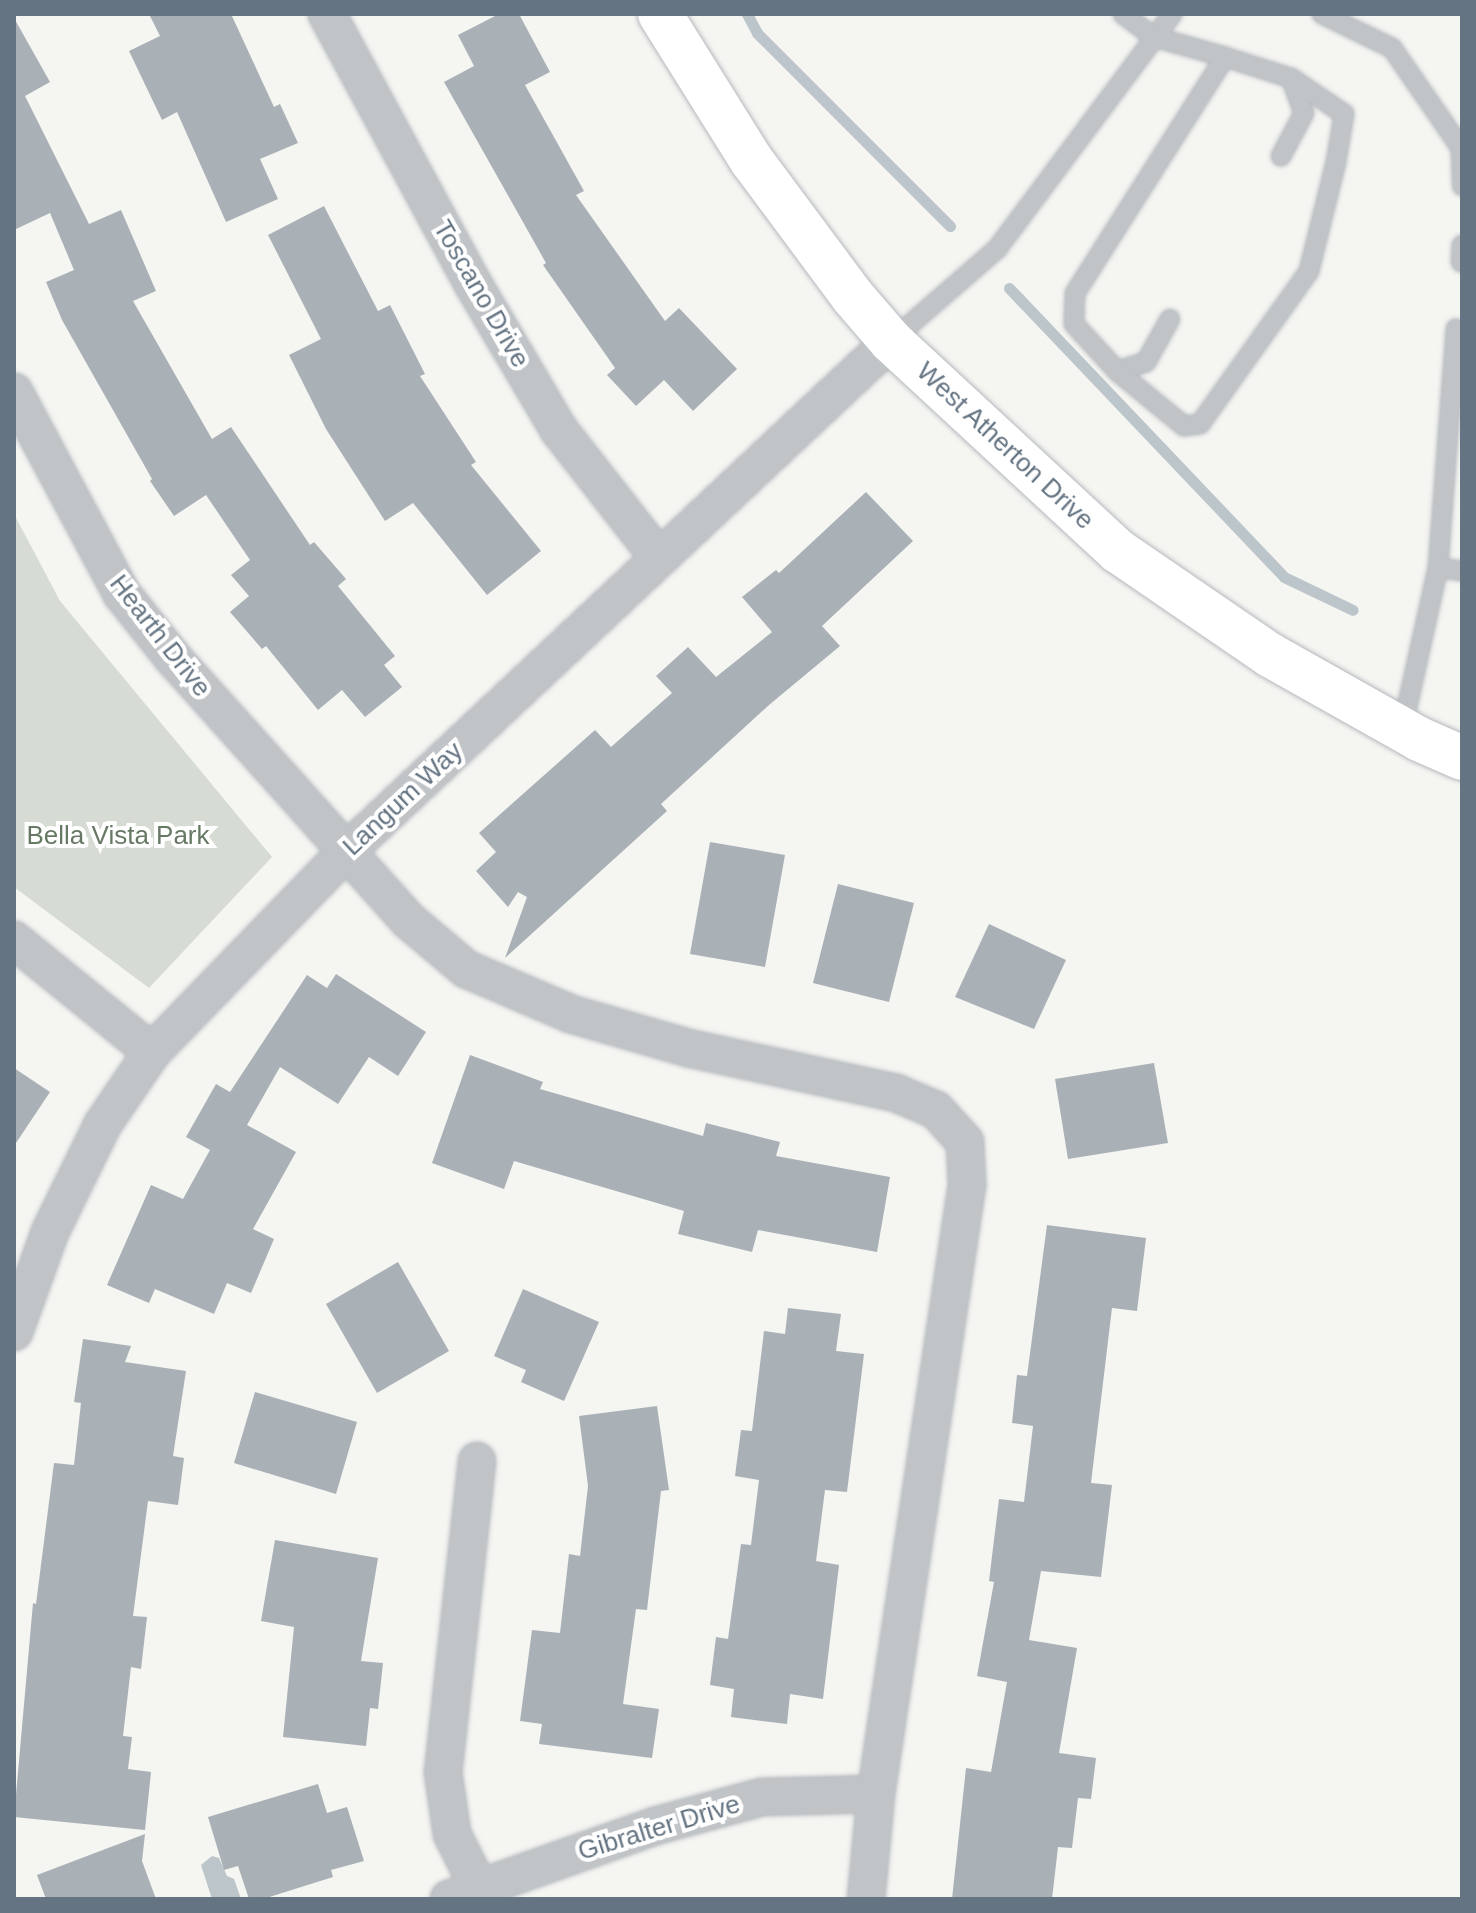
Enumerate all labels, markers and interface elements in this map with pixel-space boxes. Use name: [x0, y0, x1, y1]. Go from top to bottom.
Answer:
street label: Toscano Drive: [426, 215, 536, 373]
street label: West Atherton Drive: [909, 355, 1101, 537]
street label: Hearth Drive: [103, 569, 217, 703]
street label: Langum Way: [337, 736, 469, 862]
park label: Bella Vista Park: [26, 820, 210, 852]
street label: Gibralter Drive: [574, 1789, 744, 1867]

